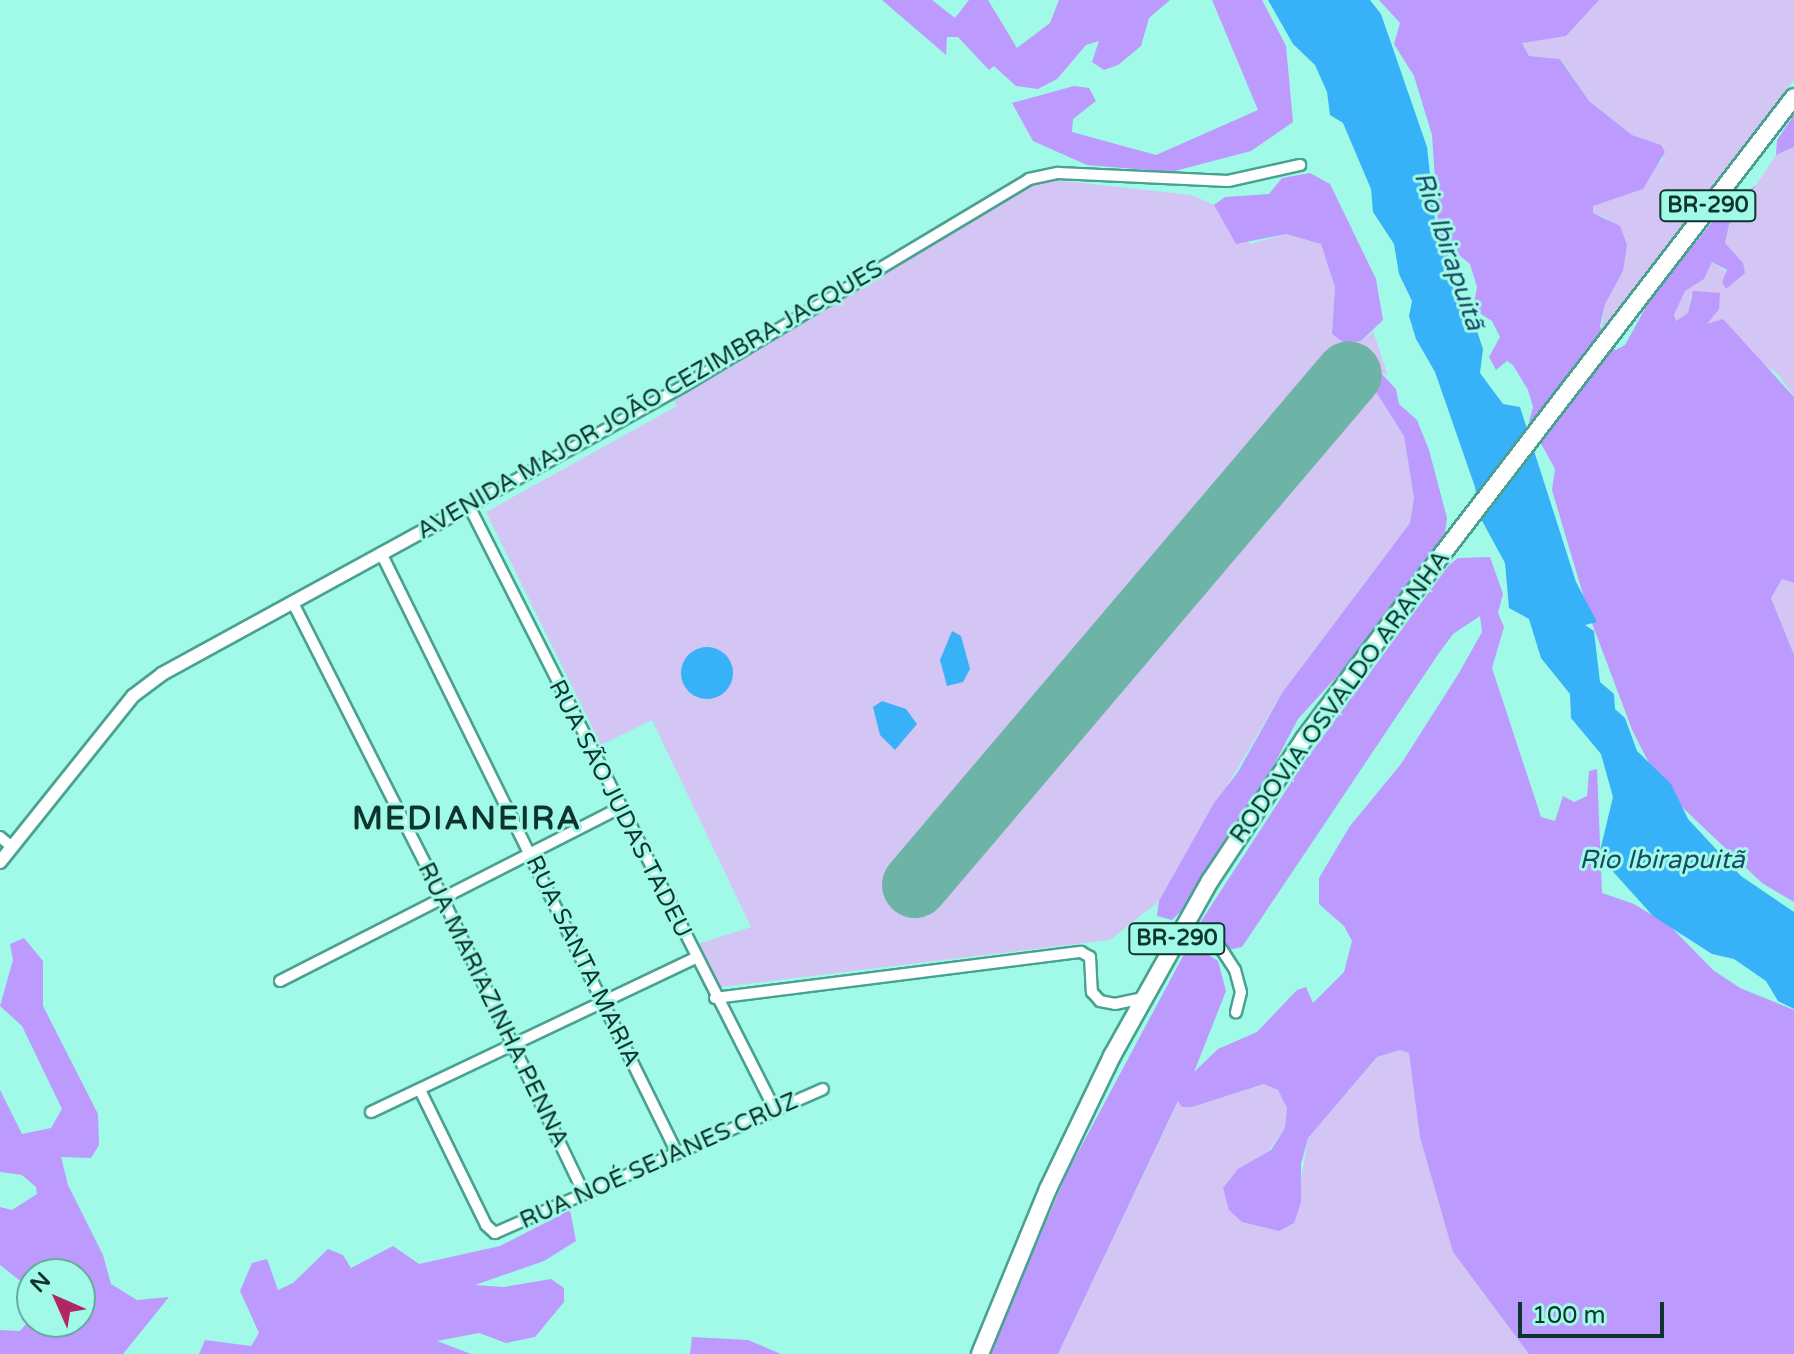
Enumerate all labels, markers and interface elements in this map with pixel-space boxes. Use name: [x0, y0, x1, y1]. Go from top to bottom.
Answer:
water label: Rio Ibirapuitã: [1407, 168, 1491, 334]
road number: BR-290: [1658, 188, 1758, 224]
street label: AVENIDA MAJOR JOÃO CEZIMBRA JACQUES: [412, 254, 888, 546]
street label: RODOVIA OSVALDO ARANHA: [1224, 545, 1456, 849]
street label: RUA SÃO JUDAS TADEU: [542, 675, 698, 943]
district label: MEDIANEIRA: [352, 800, 582, 838]
water label: Rio Ibirapuitã: [1579, 844, 1745, 876]
street label: RUA SANTA MARIA: [519, 851, 647, 1071]
street label: RUA MARIAZINHA PENNA: [411, 858, 575, 1152]
road number: BR-290: [1127, 921, 1227, 957]
street label: RUA NOÉ SEJANES CRUZ: [516, 1087, 802, 1235]
north arrow: [16, 1258, 96, 1338]
text: N: [25, 1267, 56, 1298]
scale bar: [1522, 1286, 1668, 1336]
text: 100 m: [1532, 1301, 1606, 1330]

